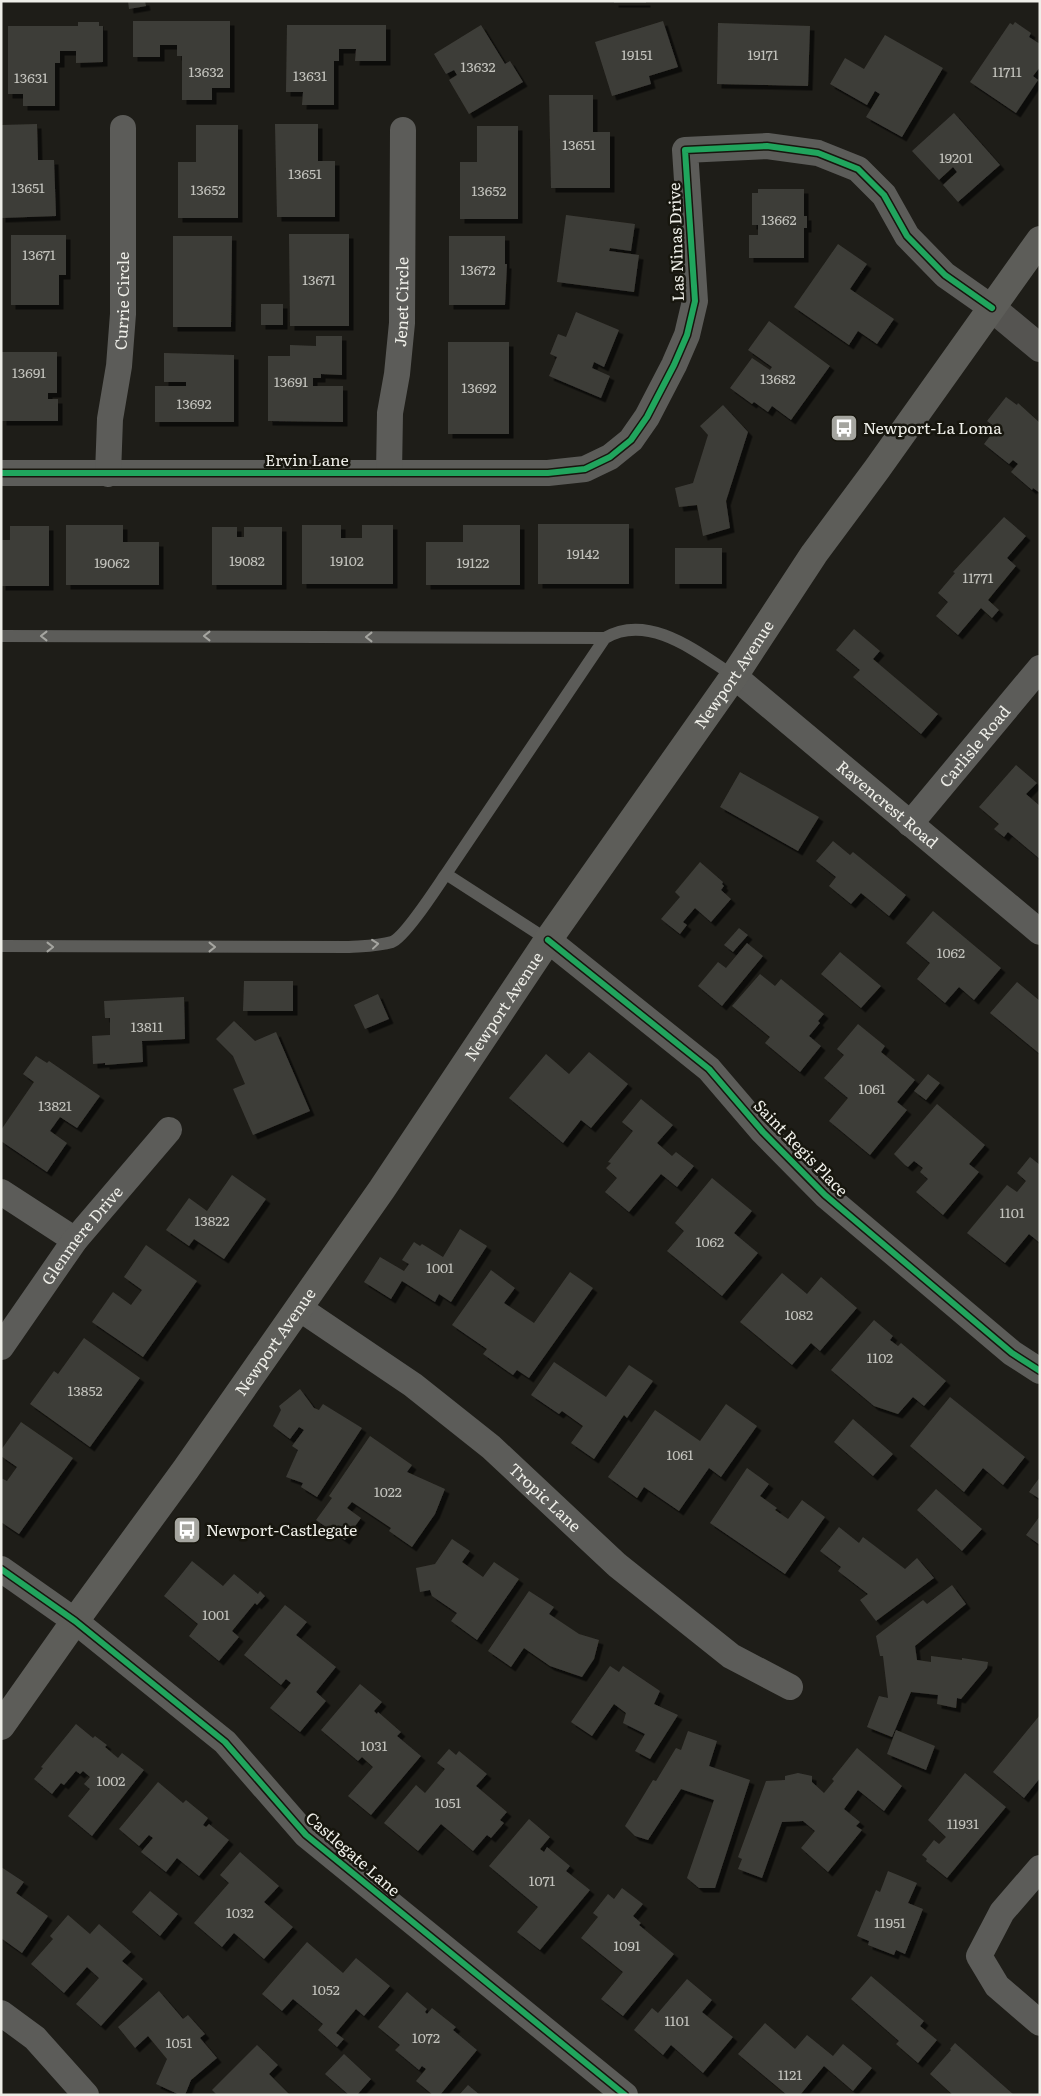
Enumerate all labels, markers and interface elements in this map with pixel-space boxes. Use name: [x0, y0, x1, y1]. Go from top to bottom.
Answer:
house number: 19151: [621, 44, 653, 64]
house number: 19171: [747, 44, 779, 64]
house number: 13632: [460, 56, 496, 76]
house number: 13632: [188, 61, 224, 81]
house number: 11711: [992, 61, 1022, 81]
house number: 13631: [293, 65, 327, 85]
house number: 13631: [14, 67, 48, 87]
house number: 13651: [562, 134, 596, 154]
house number: 19201: [939, 147, 973, 167]
house number: 13651: [288, 163, 322, 183]
house number: 13651: [11, 177, 45, 197]
house number: 13652: [191, 179, 225, 199]
house number: 13652: [472, 180, 506, 200]
street label: Las Ninas Drive: [661, 182, 689, 302]
house number: 13662: [761, 209, 797, 229]
house number: 13671: [22, 244, 56, 264]
street label: Currie Circle: [107, 252, 134, 351]
street label: Jenet Circle: [387, 257, 413, 348]
house number: 13672: [461, 259, 496, 279]
house number: 13671: [302, 269, 336, 289]
house number: 13691: [12, 362, 46, 382]
house number: 13682: [760, 368, 796, 388]
house number: 13691: [274, 371, 308, 391]
house number: 13692: [461, 377, 497, 397]
house number: 13692: [176, 393, 212, 413]
bus stop icon: Newport-La Loma: [829, 413, 859, 443]
place label: Newport-La Loma: [863, 415, 1002, 439]
street label: Ervin Lane: [265, 447, 349, 471]
house number: 19142: [567, 543, 599, 563]
house number: 19082: [229, 550, 265, 570]
house number: 19102: [330, 550, 364, 570]
house number: 19062: [94, 552, 130, 572]
house number: 19122: [457, 552, 489, 572]
house number: 11771: [963, 567, 994, 587]
street label: Newport Avenue: [688, 615, 779, 733]
one-way arrow: [40, 631, 48, 641]
one-way arrow: [202, 631, 210, 641]
one-way arrow: [365, 632, 372, 642]
street label: Carlisle Road: [933, 699, 1015, 792]
street label: Ravencrest Road: [832, 754, 944, 853]
one-way arrow: [371, 939, 379, 950]
one-way arrow: [46, 942, 54, 952]
one-way arrow: [209, 942, 217, 952]
house number: 1062: [937, 942, 965, 962]
street label: Newport Avenue: [458, 946, 548, 1065]
house number: 13811: [131, 1016, 163, 1036]
house number: 1061: [858, 1078, 886, 1098]
street label: Saint Regis Place: [749, 1093, 854, 1201]
house number: 13821: [38, 1095, 72, 1115]
street label: Glenmere Drive: [35, 1180, 128, 1289]
house number: 1101: [999, 1202, 1025, 1222]
house number: 13822: [195, 1210, 230, 1230]
house number: 1062: [696, 1231, 724, 1251]
house number: 1001: [426, 1257, 454, 1277]
street label: Newport Avenue: [228, 1282, 321, 1400]
house number: 1082: [785, 1304, 813, 1324]
house number: 1102: [867, 1347, 893, 1367]
house number: 13852: [67, 1380, 103, 1400]
house number: 1061: [666, 1444, 694, 1464]
street label: Tropic Lane: [504, 1457, 587, 1537]
house number: 1022: [374, 1481, 402, 1501]
bus stop icon: Newport-Castlegate: [172, 1515, 202, 1545]
place label: Newport-Castlegate: [206, 1517, 357, 1541]
house number: 1001: [202, 1604, 230, 1624]
house number: 1031: [361, 1735, 388, 1755]
house number: 1002: [97, 1770, 125, 1790]
house number: 1051: [435, 1792, 462, 1812]
street label: Castlegate Lane: [301, 1805, 406, 1901]
house number: 11931: [947, 1813, 979, 1833]
house number: 1071: [529, 1870, 556, 1890]
house number: 1032: [226, 1902, 254, 1922]
house number: 11951: [874, 1912, 906, 1932]
house number: 1091: [614, 1935, 641, 1955]
house number: 1052: [312, 1979, 340, 1999]
house number: 1101: [664, 2010, 690, 2030]
house number: 1072: [412, 2027, 440, 2047]
house number: 1051: [166, 2032, 193, 2052]
house number: 1121: [778, 2064, 802, 2084]

